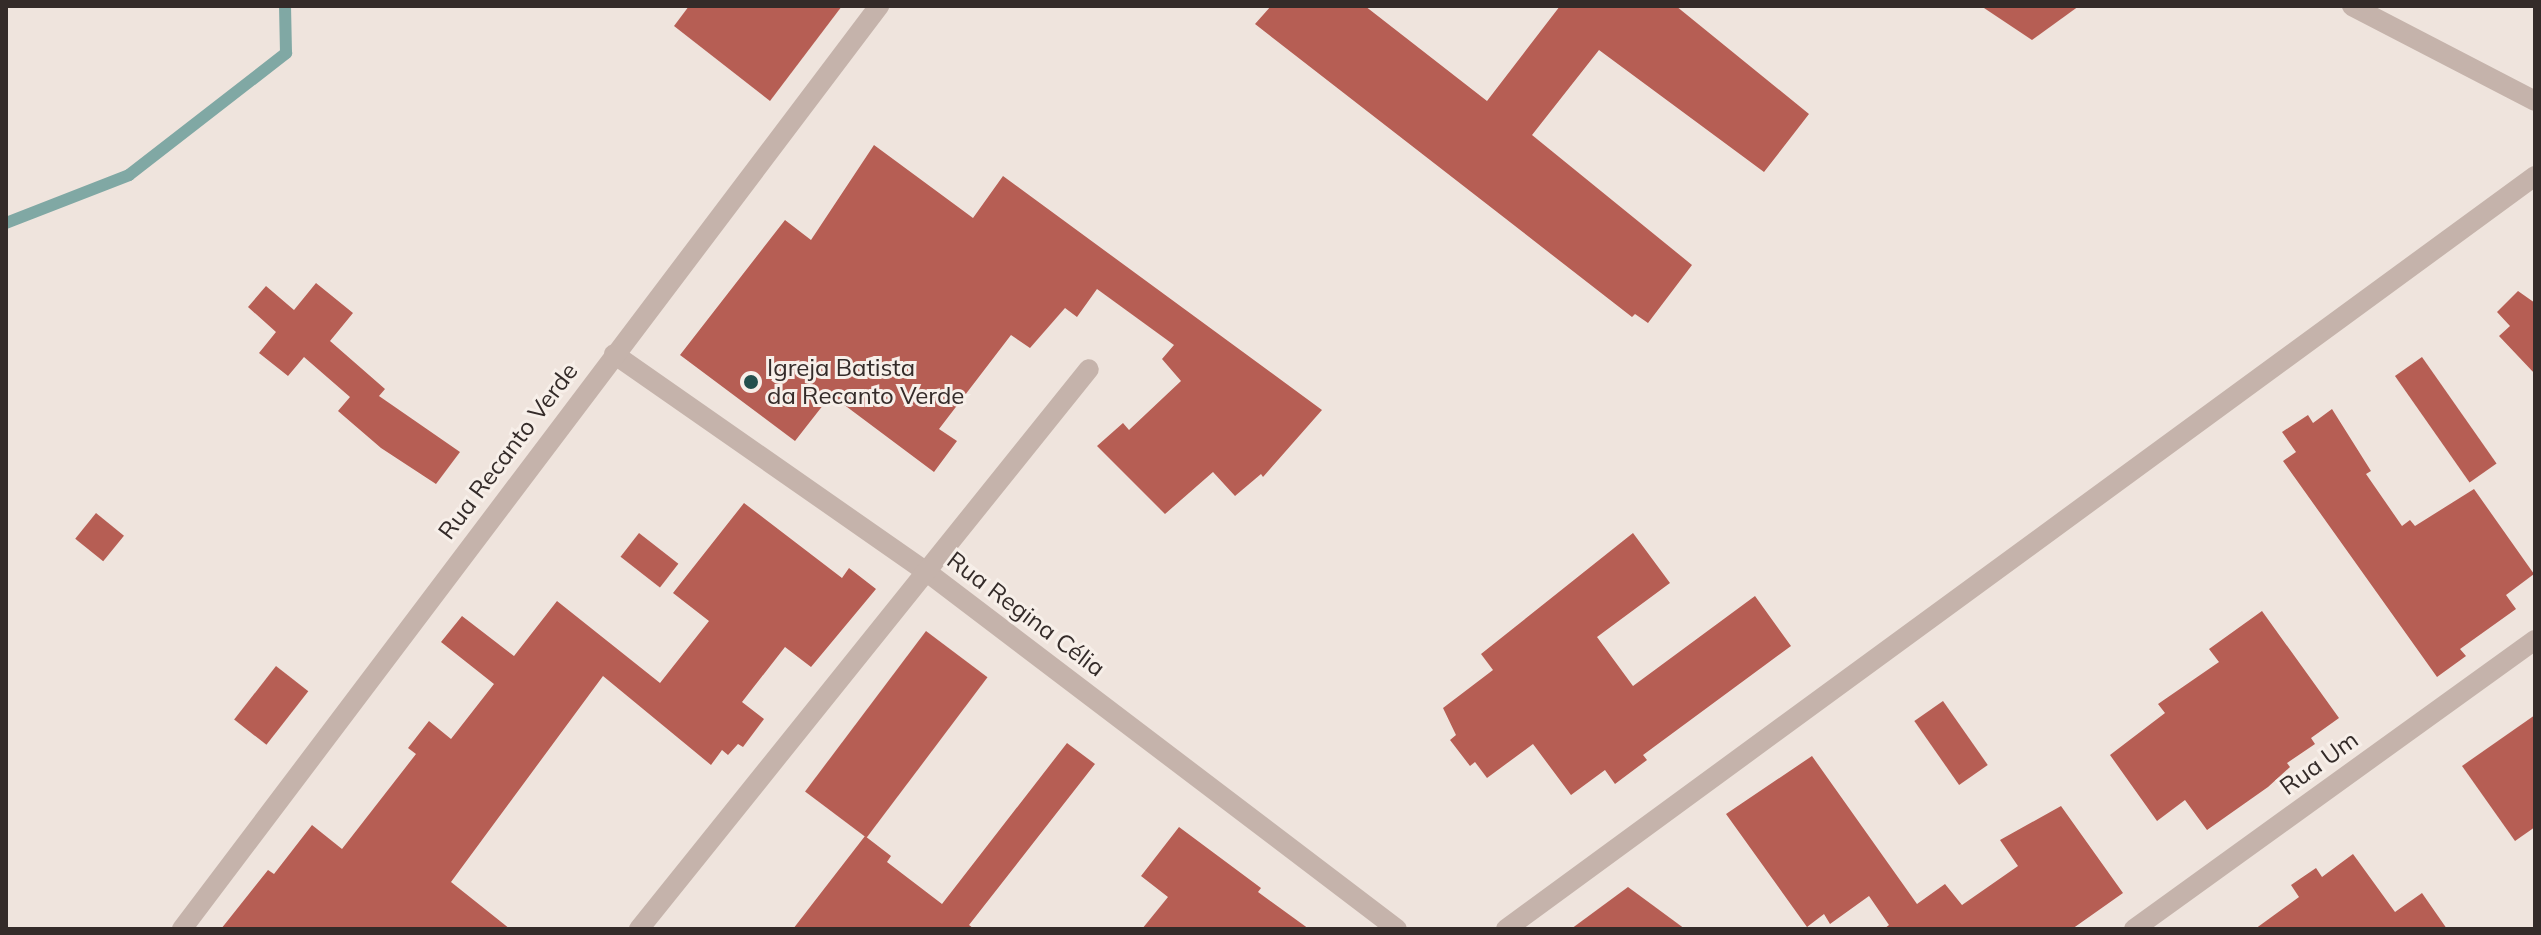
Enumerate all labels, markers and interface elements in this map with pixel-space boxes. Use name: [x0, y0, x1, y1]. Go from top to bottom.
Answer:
place label: Igreja Batista da Recanto Verde: [767, 354, 964, 410]
street label: Rua Recanto Verde: [432, 357, 584, 545]
marker: Igreja Batista da Recanto Verde: [742, 373, 760, 391]
street label: Rua Regina Célia: [942, 545, 1110, 683]
street label: Rua Um: [2274, 725, 2364, 801]

